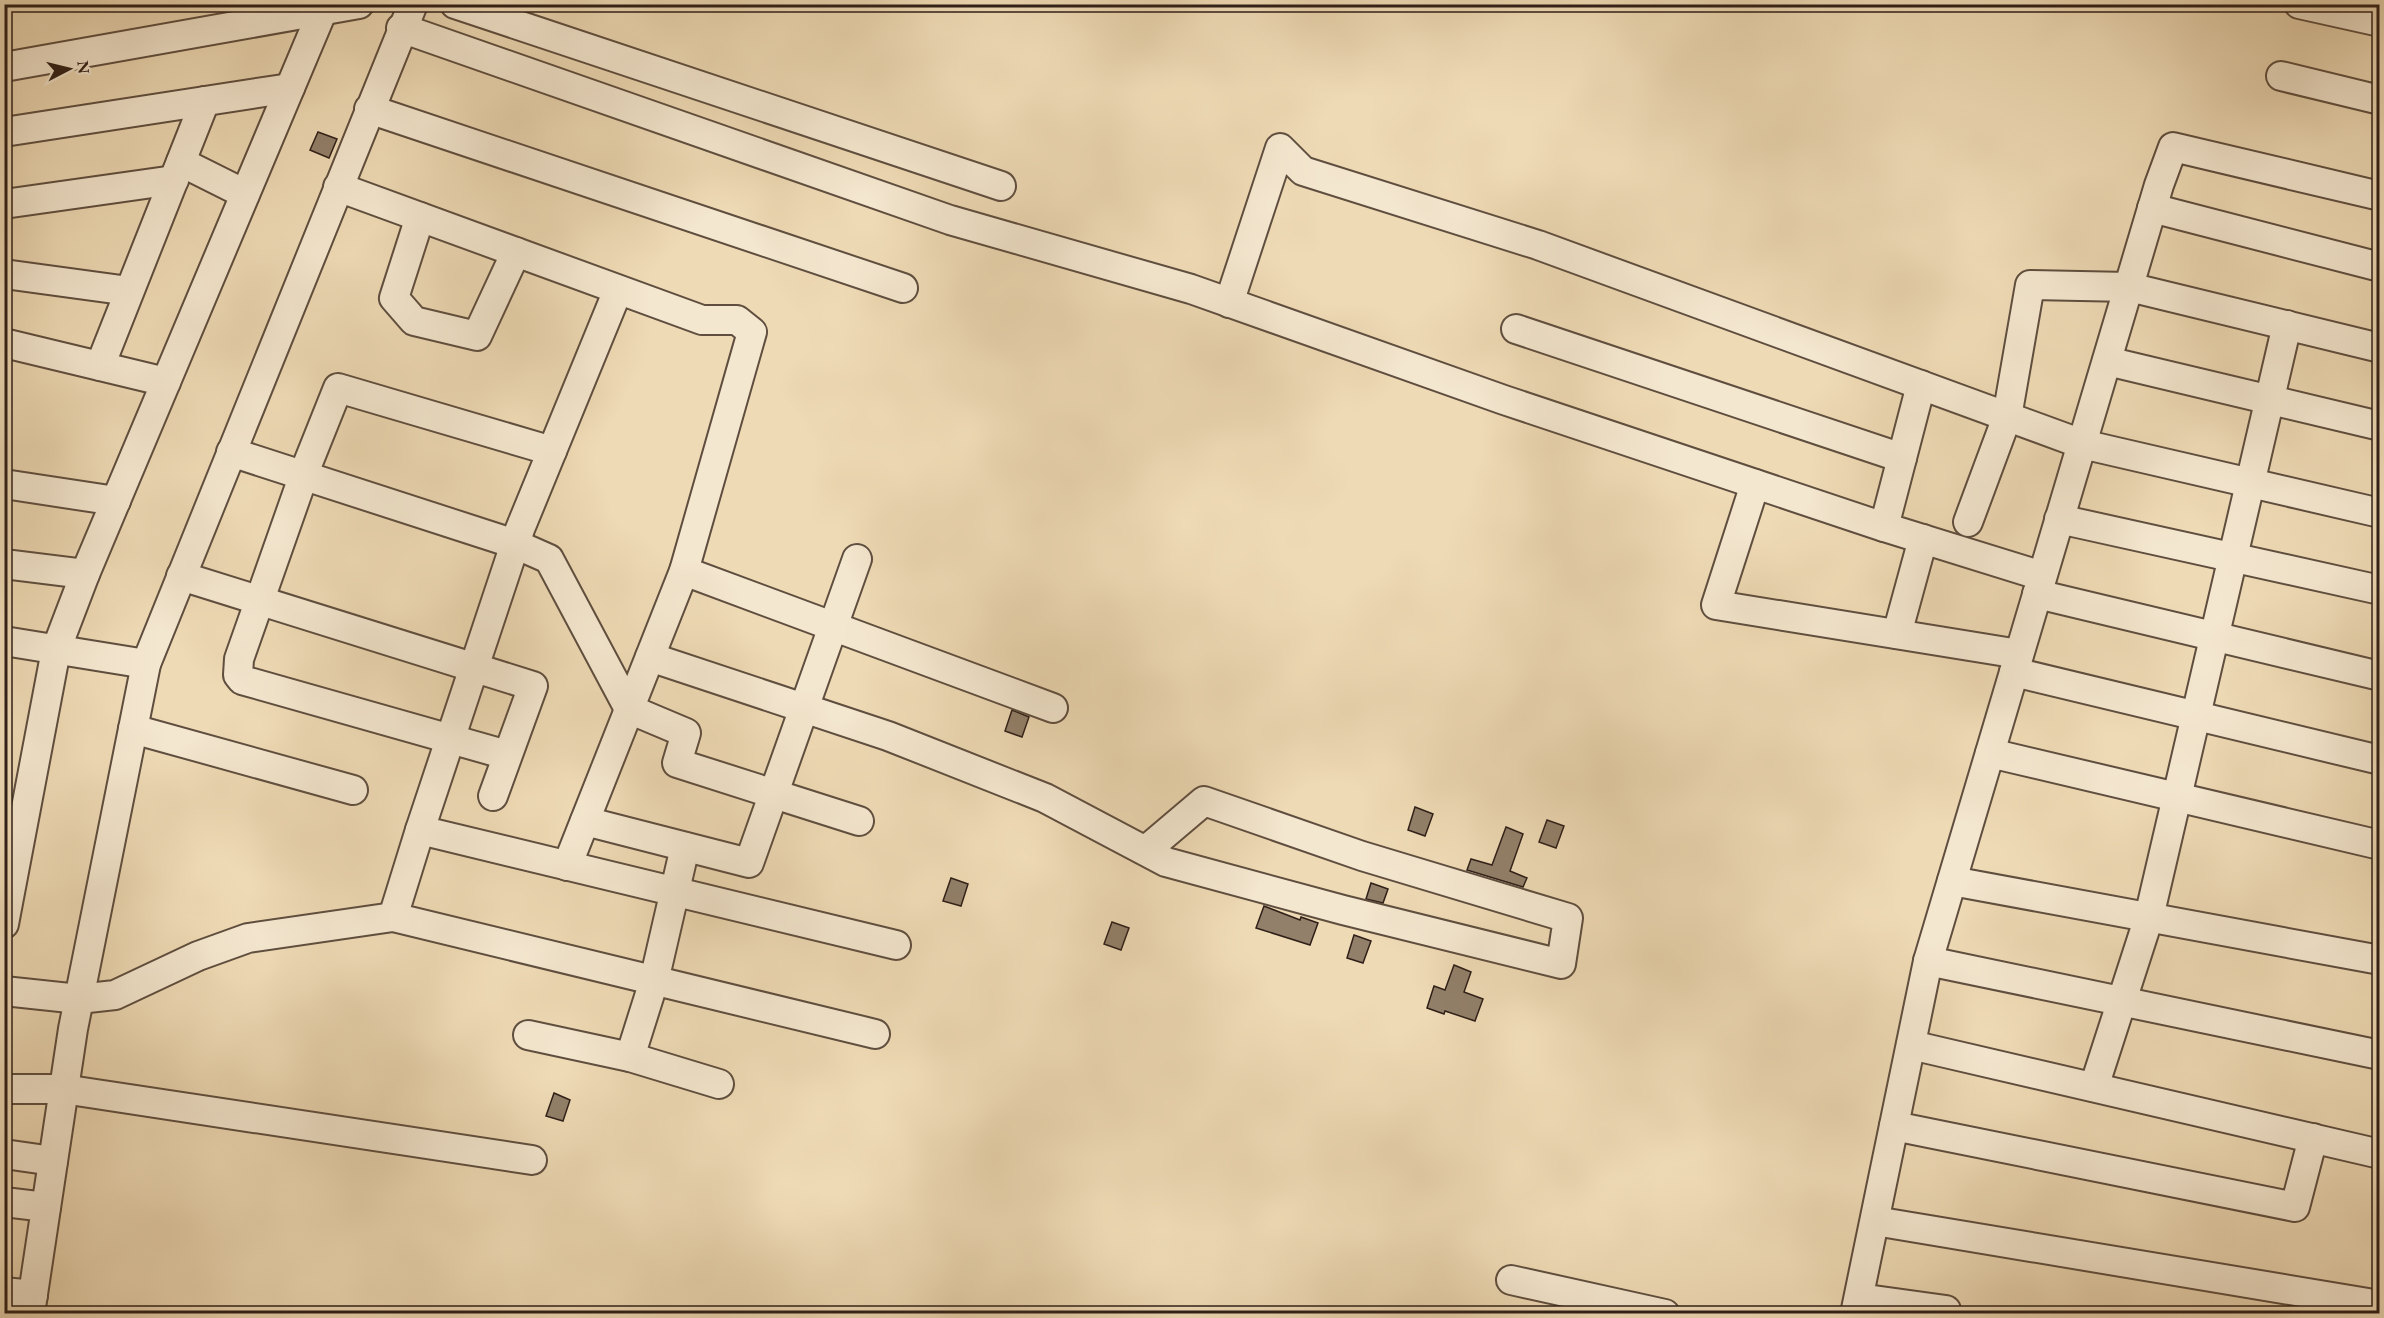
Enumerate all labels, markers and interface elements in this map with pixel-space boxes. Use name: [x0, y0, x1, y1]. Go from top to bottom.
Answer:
north arrow: [39, 39, 99, 99]
text: N: [72, 60, 95, 75]

